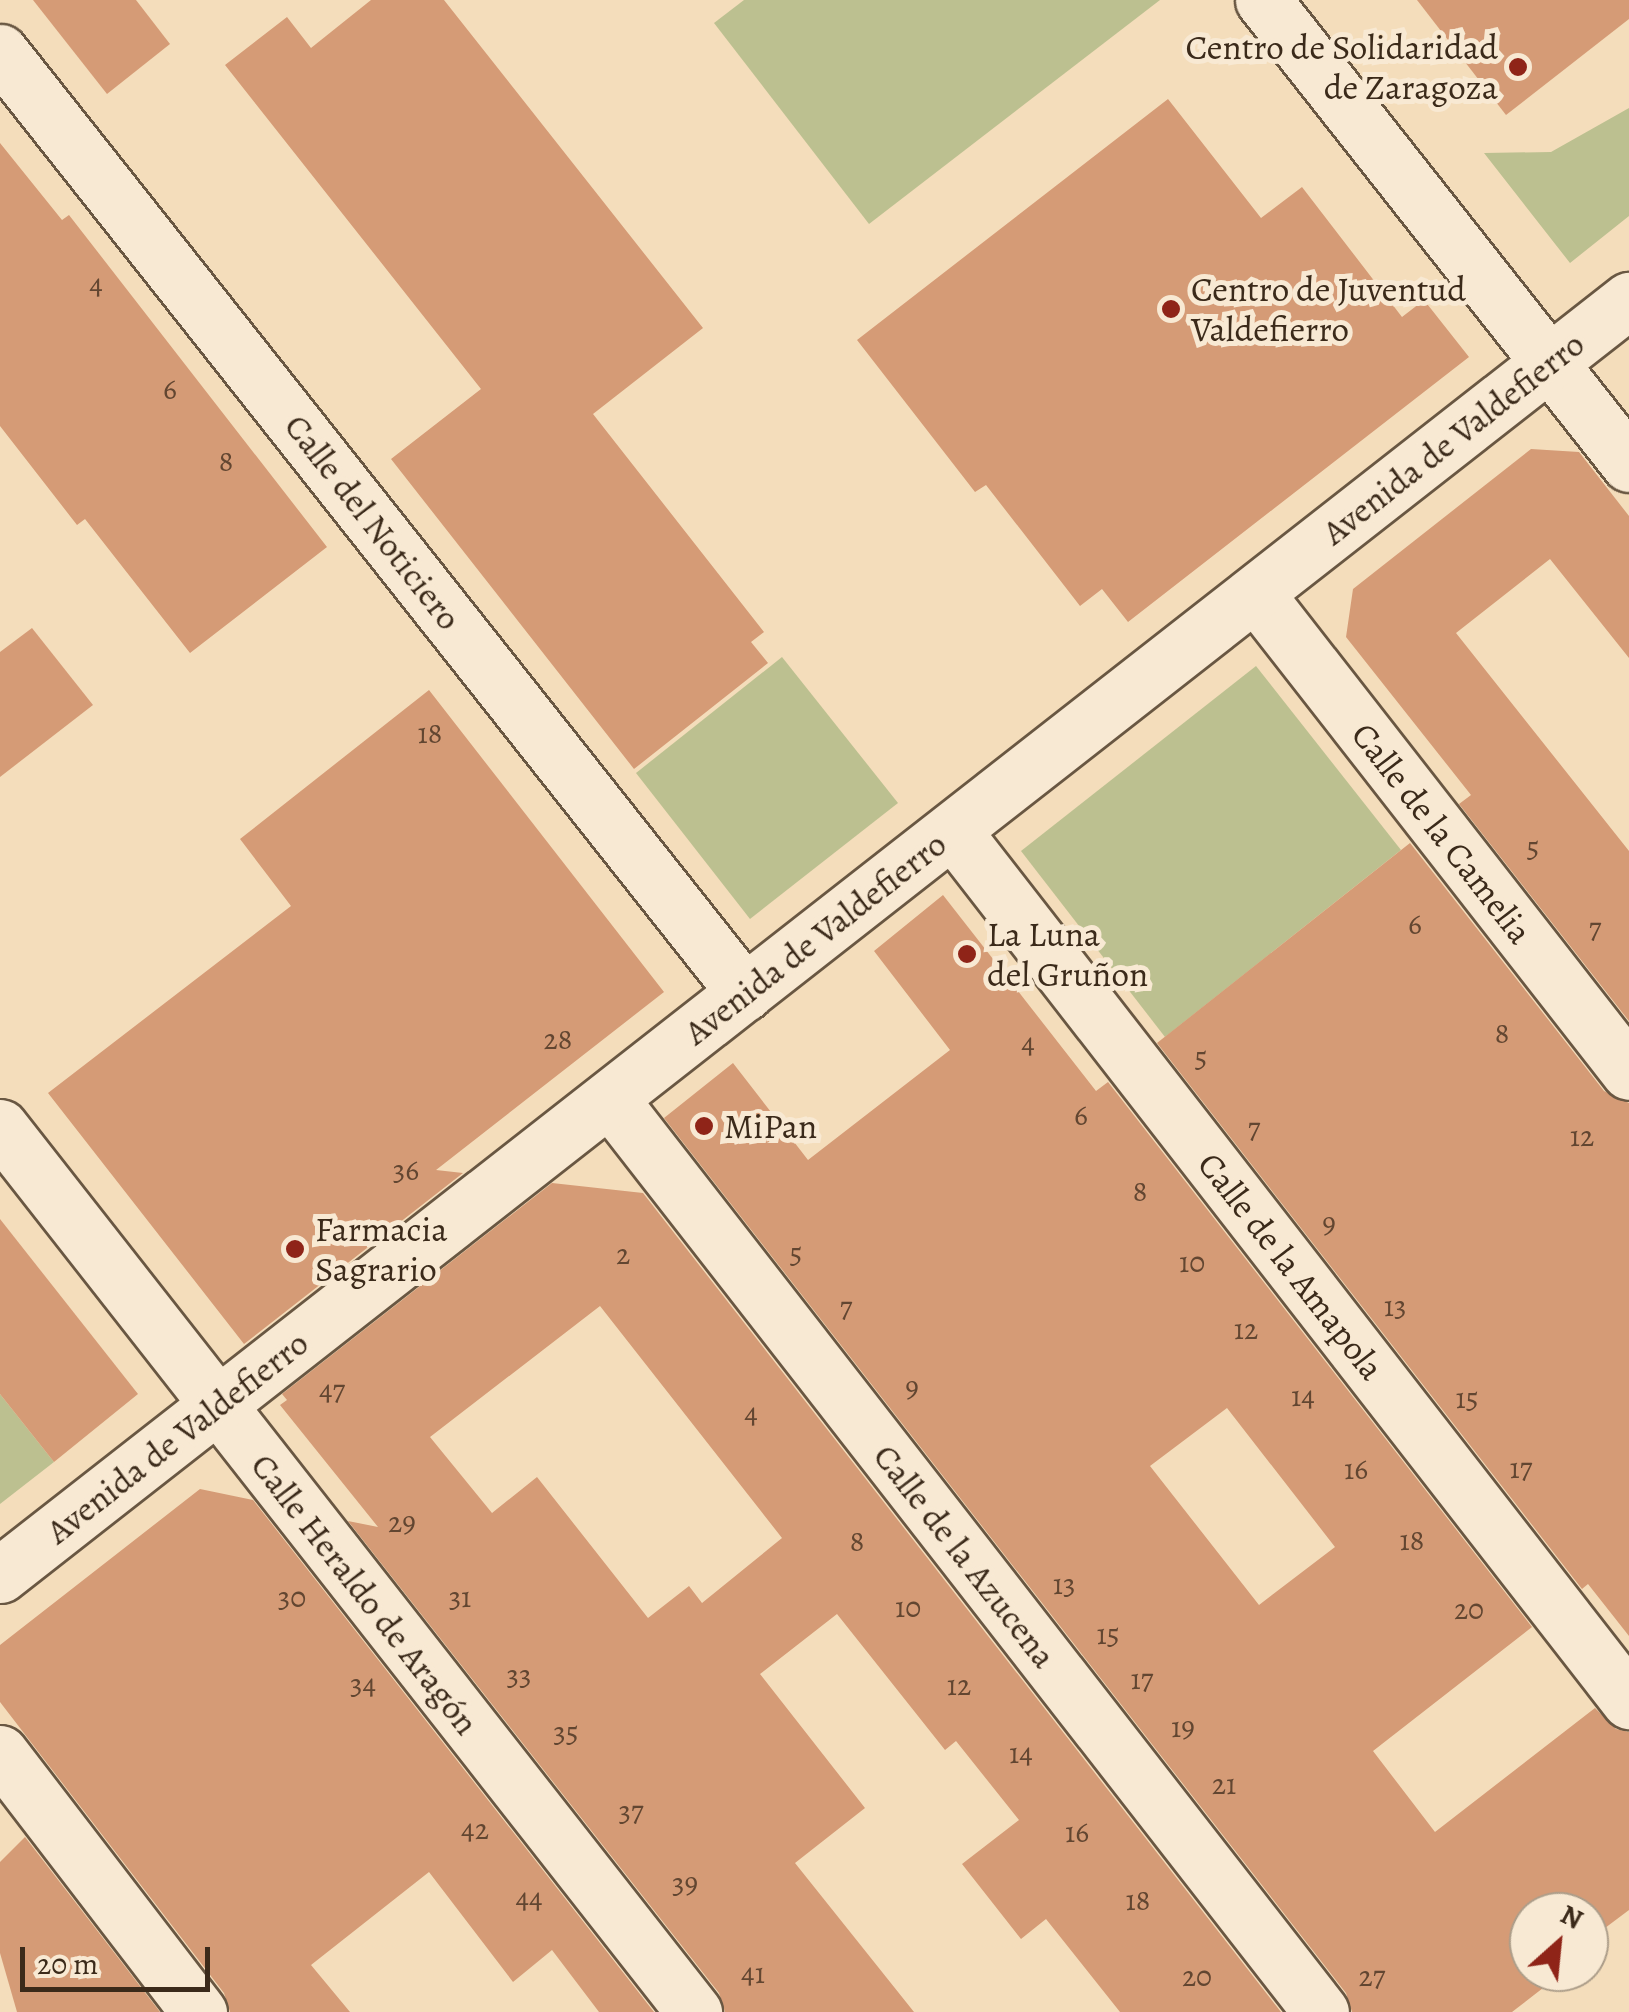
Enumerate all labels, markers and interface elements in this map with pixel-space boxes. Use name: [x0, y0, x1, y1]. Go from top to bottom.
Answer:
place label: Centro de Solidaridad de Zaragoza: [1186, 26, 1498, 108]
marker: Centro de Solidaridad de Zaragoza: [1507, 56, 1529, 78]
house number: 4: [89, 266, 103, 302]
place label: Centro de Juventud Valdefierro: [1191, 268, 1466, 350]
marker: Centro de Juventud Valdefierro: [1160, 298, 1182, 320]
street label: Avenida de Valdefierro: [1314, 323, 1592, 553]
house number: 6: [163, 371, 177, 407]
street label: Calle del Noticiero: [276, 406, 470, 638]
house number: 8: [219, 443, 233, 479]
street label: Calle de la Camelia: [1343, 714, 1541, 952]
house number: 18: [418, 715, 442, 751]
street label: Avenida de Valdefierro: [676, 823, 954, 1053]
house number: 5: [1527, 829, 1539, 865]
house number: 6: [1408, 906, 1422, 942]
house number: 7: [1589, 910, 1601, 946]
place label: La Luna del Gruñon: [987, 913, 1148, 995]
marker: La Luna del Gruñon: [956, 943, 978, 965]
house number: 8: [1495, 1015, 1509, 1051]
house number: 28: [544, 1021, 572, 1057]
house number: 4: [1021, 1025, 1035, 1061]
house number: 5: [1195, 1039, 1207, 1075]
house number: 6: [1074, 1097, 1088, 1133]
place label: MiPan: [724, 1105, 817, 1147]
house number: 7: [1248, 1110, 1260, 1146]
marker: MiPan: [693, 1115, 715, 1137]
house number: 12: [1570, 1118, 1594, 1154]
street label: Calle de la Amapola: [1189, 1144, 1393, 1388]
house number: 36: [393, 1152, 419, 1188]
house number: 8: [1133, 1173, 1147, 1209]
house number: 9: [1322, 1205, 1336, 1241]
place label: Farmacia Sagrario: [315, 1208, 448, 1290]
house number: 5: [790, 1235, 802, 1271]
house number: 2: [616, 1236, 630, 1272]
marker: Farmacia Sagrario: [284, 1238, 306, 1260]
house number: 10: [1179, 1244, 1205, 1280]
house number: 13: [1384, 1288, 1406, 1324]
house number: 7: [840, 1289, 852, 1325]
house number: 12: [1234, 1311, 1258, 1347]
street label: Avenida de Valdefierro: [38, 1322, 316, 1552]
house number: 9: [905, 1369, 919, 1405]
house number: 47: [319, 1372, 345, 1408]
house number: 14: [1291, 1378, 1315, 1414]
house number: 15: [1455, 1380, 1479, 1416]
house number: 4: [744, 1395, 758, 1431]
street label: Calle de la Azucena: [865, 1436, 1065, 1676]
street label: Calle Heraldo de Aragón: [242, 1445, 488, 1743]
house number: 17: [1510, 1450, 1532, 1486]
house number: 16: [1344, 1451, 1368, 1487]
house number: 29: [388, 1504, 416, 1540]
house number: 18: [1400, 1522, 1424, 1558]
house number: 8: [850, 1523, 864, 1559]
house number: 13: [1053, 1566, 1075, 1602]
house number: 30: [278, 1579, 306, 1615]
house number: 31: [449, 1579, 471, 1615]
house number: 10: [895, 1589, 921, 1625]
house number: 20: [1454, 1591, 1484, 1627]
house number: 15: [1096, 1616, 1120, 1652]
house number: 33: [507, 1657, 531, 1693]
house number: 17: [1131, 1661, 1153, 1697]
house number: 34: [350, 1666, 376, 1702]
house number: 12: [947, 1667, 971, 1703]
house number: 19: [1171, 1709, 1195, 1745]
house number: 35: [553, 1714, 579, 1750]
house number: 14: [1009, 1735, 1033, 1771]
house number: 21: [1212, 1766, 1236, 1802]
house number: 37: [618, 1793, 644, 1829]
house number: 42: [461, 1811, 489, 1847]
house number: 16: [1065, 1814, 1089, 1850]
house number: 39: [672, 1865, 698, 1901]
house number: 44: [515, 1880, 543, 1916]
house number: 18: [1126, 1882, 1150, 1918]
north arrow: [1509, 1892, 1609, 1992]
text: N: [1554, 1895, 1589, 1939]
scale bar: [25, 1927, 215, 1989]
text: 20 m: [37, 1944, 98, 1984]
house number: 41: [741, 1955, 765, 1991]
house number: 20: [1182, 1958, 1212, 1994]
house number: 27: [1359, 1958, 1385, 1994]

